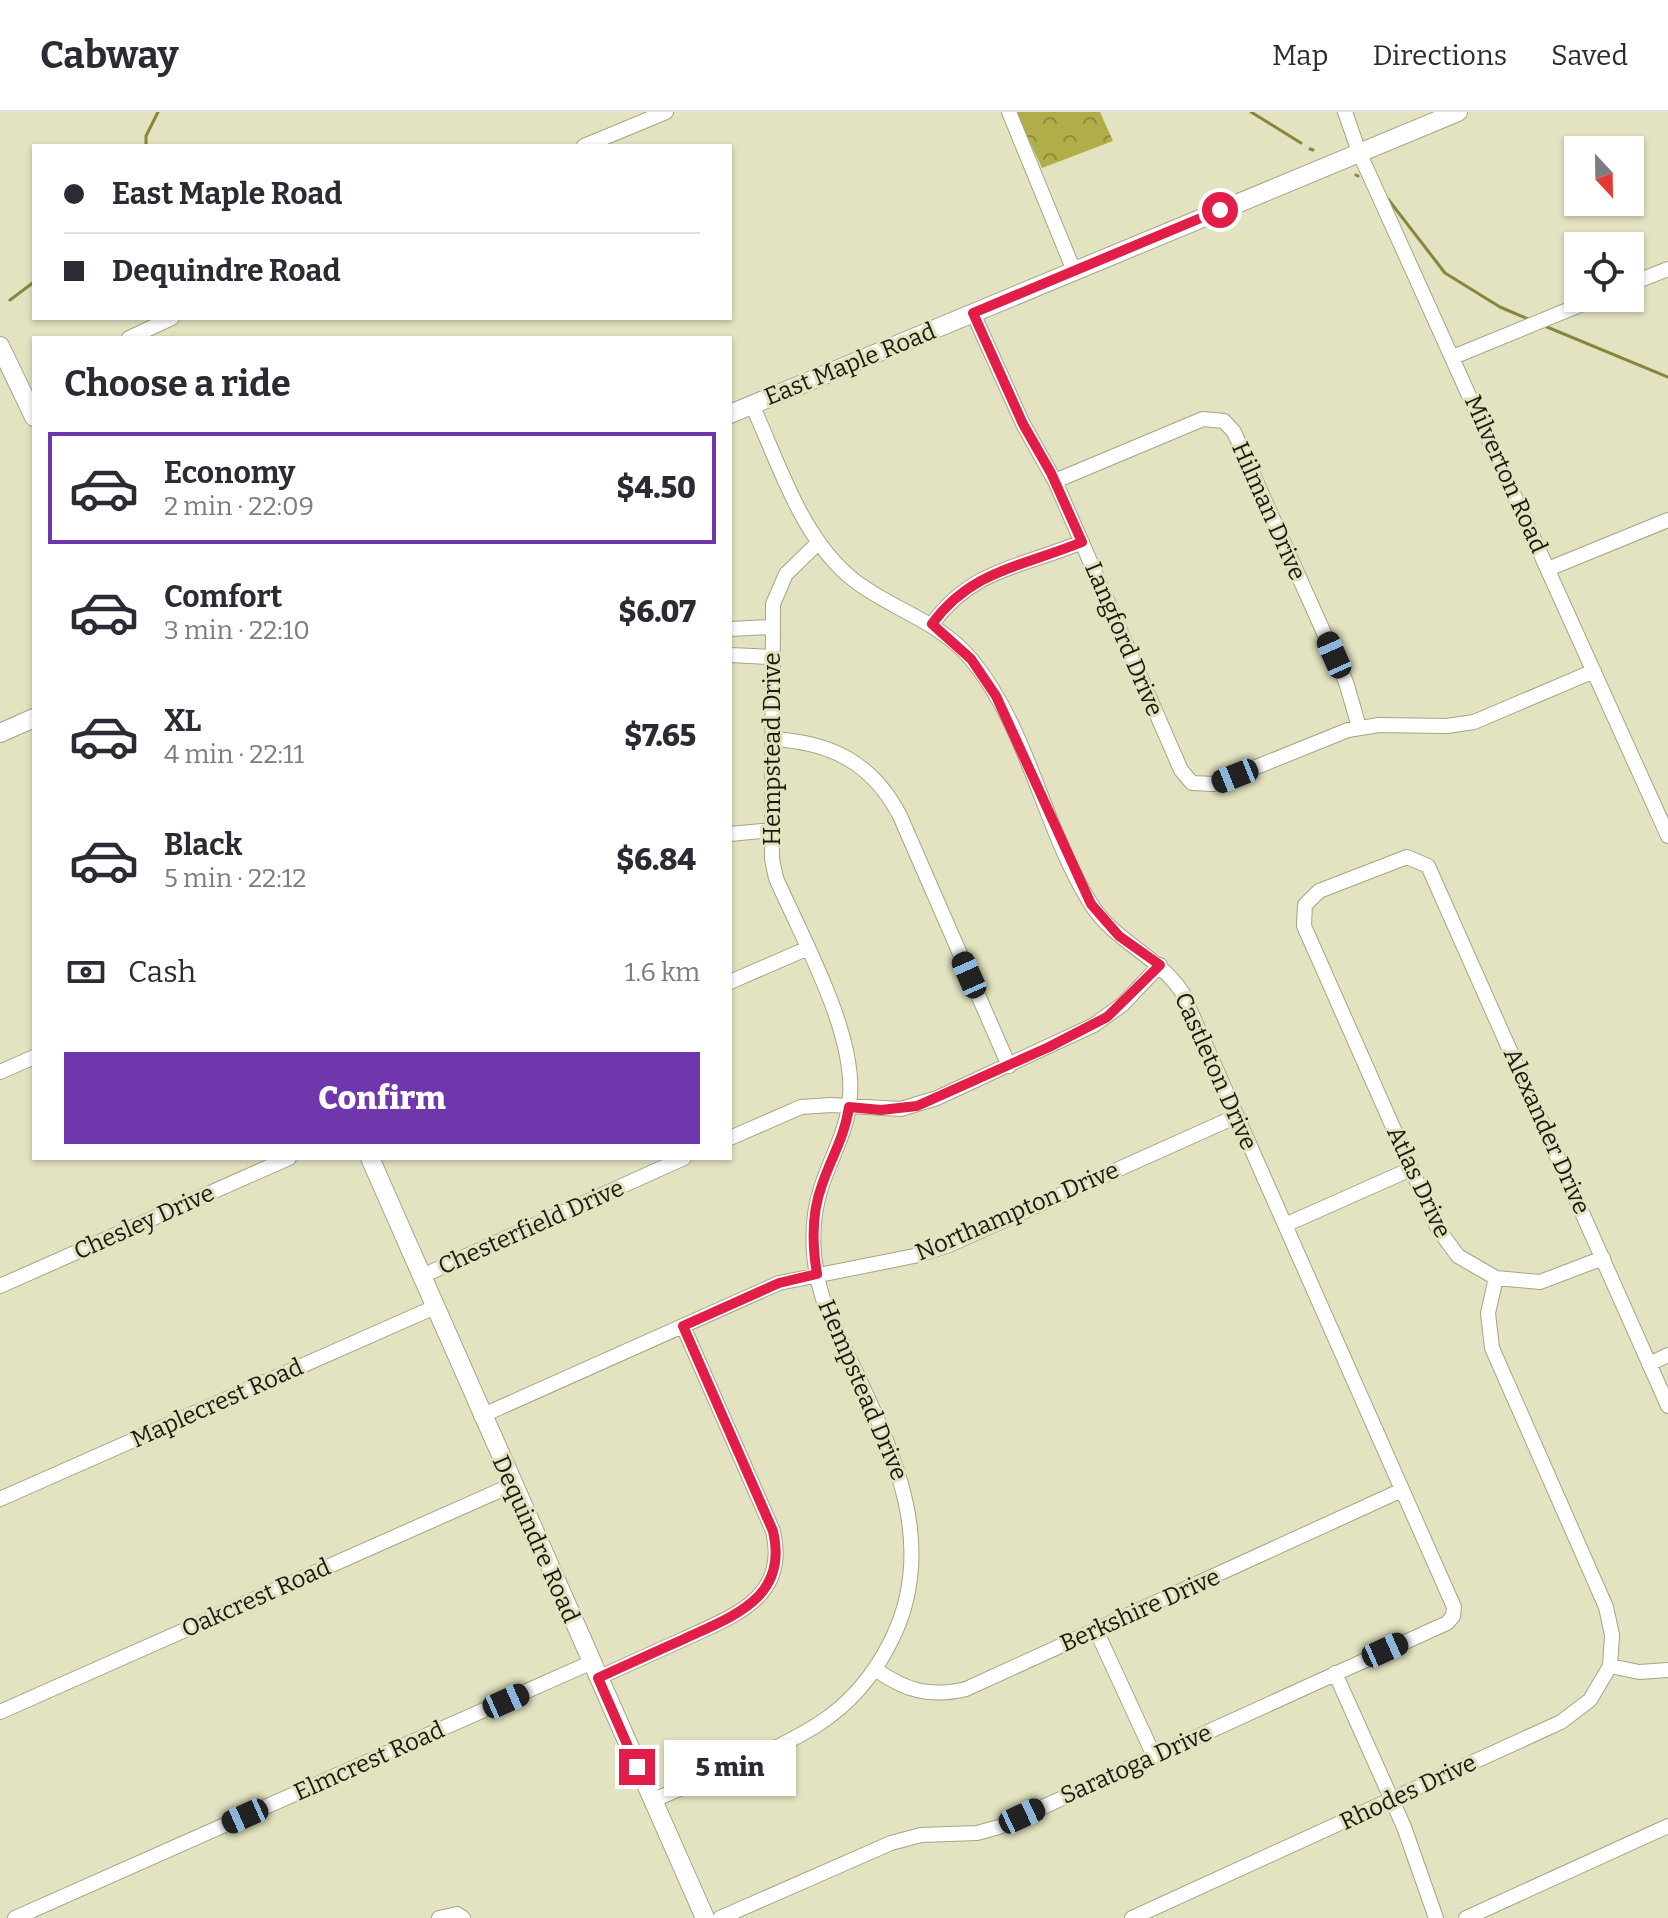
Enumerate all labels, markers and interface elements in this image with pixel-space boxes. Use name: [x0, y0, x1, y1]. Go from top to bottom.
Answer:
text: Cabway: [40, 32, 179, 78]
text: Map: [1272, 39, 1328, 72]
text: Directions: [1372, 39, 1507, 72]
text: Saved: [1551, 39, 1628, 72]
north arrow: [1564, 136, 1644, 216]
map controls: [1564, 136, 1644, 312]
text: East Maple Road: [112, 176, 342, 212]
route start: [1202, 192, 1238, 228]
button: locate: [1564, 232, 1644, 312]
text: Dequindre Road: [112, 253, 341, 289]
street label: East Maple Road: [760, 317, 940, 411]
text: Choose a ride: [64, 362, 291, 406]
street label: Milverton Road: [1459, 391, 1553, 557]
street label: Hilman Drive: [1226, 438, 1312, 584]
icon: car: [68, 452, 140, 524]
text: Economy: [164, 455, 295, 491]
text: $4.50: [617, 470, 696, 506]
text: 2 min · 22:09: [164, 491, 314, 522]
street label: Langford Drive: [1079, 558, 1169, 720]
icon: car: [68, 576, 140, 648]
text: Comfort: [164, 579, 282, 615]
text: $6.07: [618, 594, 696, 630]
text: 3 min · 22:10: [164, 615, 310, 646]
car: [1313, 628, 1355, 682]
street label: Hempstead Drive: [758, 652, 786, 846]
icon: car: [68, 700, 140, 772]
text: XL: [164, 703, 201, 739]
text: $7.65: [624, 718, 696, 754]
text: 4 min · 22:11: [164, 739, 304, 770]
car: [1208, 756, 1262, 796]
icon: car: [68, 824, 140, 896]
text: Black: [164, 827, 242, 863]
text: $6.84: [616, 842, 696, 878]
text: 5 min · 22:12: [164, 863, 306, 894]
car: [948, 948, 990, 1002]
icon: cash: [64, 950, 108, 994]
text: Cash: [128, 954, 196, 990]
text: 1.6 km: [625, 957, 700, 988]
street label: Castleton Drive: [1169, 988, 1263, 1154]
street label: Alexander Drive: [1498, 1044, 1596, 1218]
button: Confirm: [64, 1052, 700, 1144]
street label: Atlas Drive: [1381, 1122, 1457, 1242]
street label: Northampton Drive: [911, 1156, 1123, 1266]
street label: Chesterfield Drive: [434, 1174, 628, 1280]
street label: Chesley Drive: [70, 1179, 218, 1265]
street label: Hempstead Drive: [812, 1296, 914, 1484]
street label: Maplecrest Road: [127, 1353, 307, 1453]
street label: Dequindre Road: [487, 1451, 585, 1627]
street label: Oakcrest Road: [177, 1553, 335, 1643]
street label: Berkshire Drive: [1056, 1562, 1224, 1658]
car: [1358, 1629, 1412, 1671]
car: [479, 1680, 533, 1722]
street label: Elmcrest Road: [290, 1715, 448, 1807]
street label: Saratoga Drive: [1056, 1718, 1216, 1810]
callout: 5 min: [665, 1739, 797, 1795]
street label: Rhodes Drive: [1335, 1748, 1481, 1836]
route end: [619, 1749, 655, 1785]
text: 5 min: [695, 1752, 765, 1783]
car: [218, 1795, 272, 1837]
car: [995, 1795, 1049, 1837]

